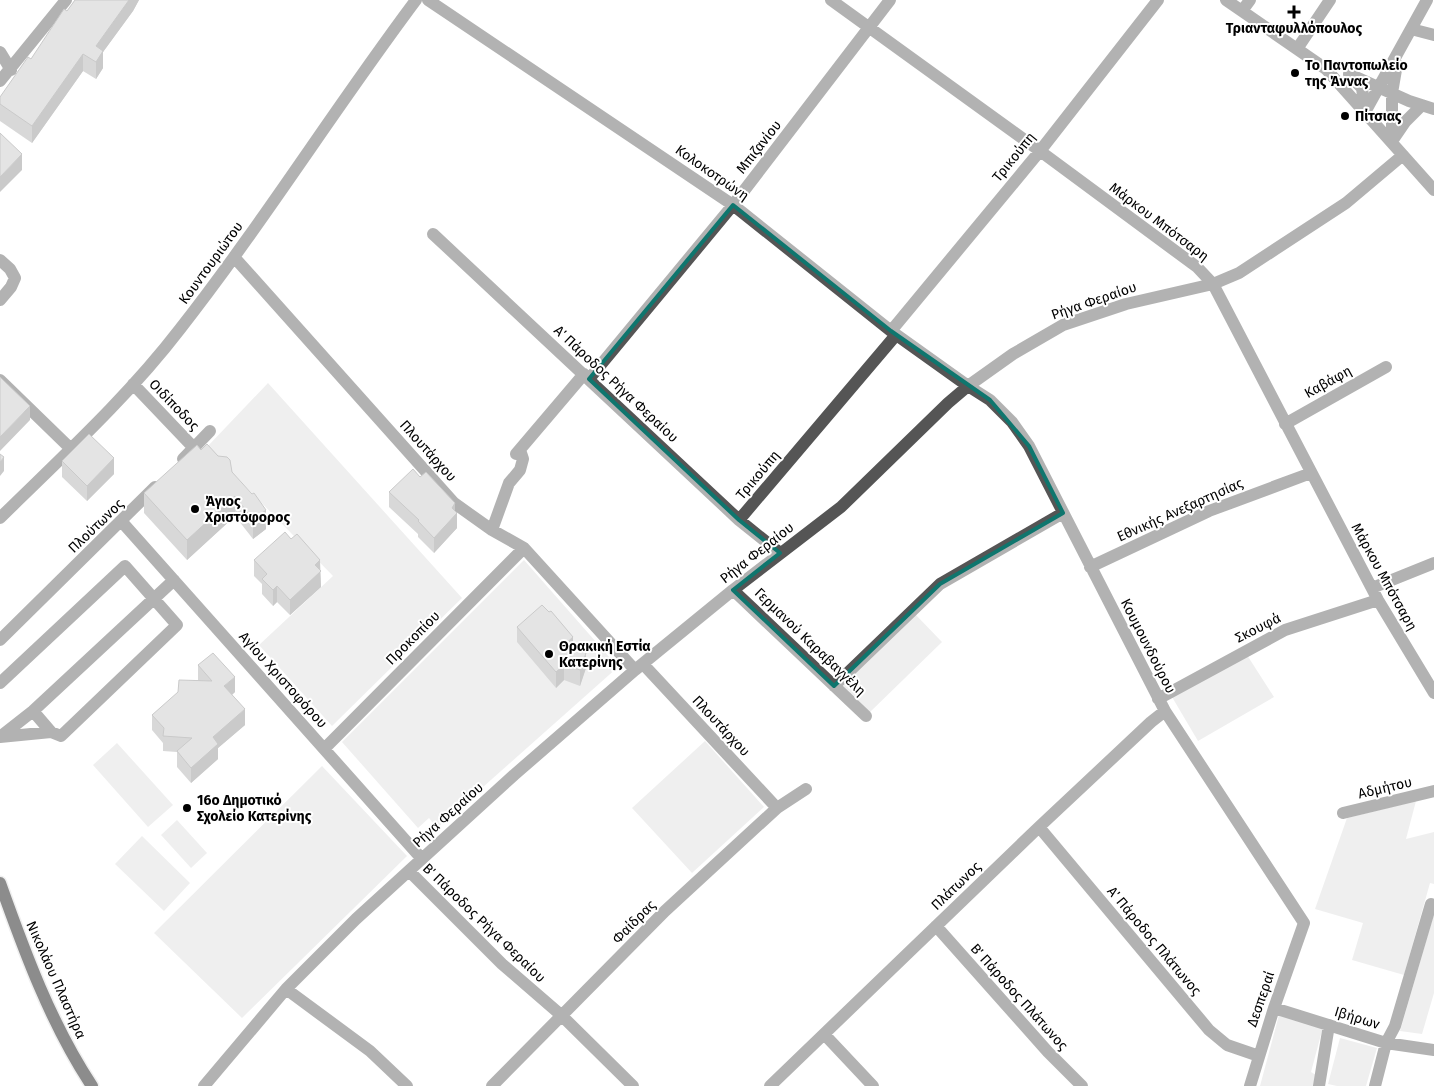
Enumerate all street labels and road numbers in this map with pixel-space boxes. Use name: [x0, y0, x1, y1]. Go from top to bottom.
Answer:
street label: Μπιζανίου: [733, 117, 785, 177]
street label: Τρικούπη: [989, 129, 1039, 185]
street label: Κολοκοτρώνη: [672, 141, 752, 205]
street label: Μάρκου Μπότσαρη: [1106, 179, 1212, 265]
street label: Κουντουριώτου: [175, 218, 247, 308]
street label: Ρήγα Φεραίου: [1049, 278, 1139, 324]
street label: Α΄ Πάροδος Ρήγα Φεραίου: [550, 322, 682, 446]
street label: Καβάφη: [1301, 362, 1355, 402]
street label: Οιδίποδος: [145, 376, 203, 435]
street label: Πλουτάρχου: [396, 417, 460, 485]
street label: Τρικούπη: [733, 447, 783, 503]
street label: Εθνικής Ανεξαρτησίας: [1114, 474, 1246, 545]
street label: Πλούτωνος: [65, 495, 128, 557]
street label: Ρήγα Φεραίου: [717, 519, 797, 587]
street label: Μάρκου Μπότσαρη: [1347, 520, 1421, 634]
street label: Γερμανού Καραβαγγέλη: [751, 584, 869, 700]
street label: Κουμουνδούρου: [1117, 596, 1179, 696]
street label: Προκοπίου: [382, 607, 444, 669]
street label: Σκουφά: [1232, 609, 1284, 647]
street label: Αγίου Χριστοφόρου: [235, 628, 331, 732]
street label: Πλουτάρχου: [689, 692, 753, 760]
street label: Αδμήτου: [1356, 774, 1414, 802]
street label: Ρήγα Φεραίου: [409, 779, 487, 851]
street label: Πλάτωνος: [928, 858, 985, 914]
street label: Β΄ Πάροδος Ρήγα Φεραίου: [419, 860, 549, 986]
street label: Α΄ Πάροδος Πλάτωνος: [1103, 883, 1205, 999]
street label: Φαίδρας: [609, 896, 660, 947]
street label: Νικολάου Πλαστήρα: [22, 918, 90, 1042]
street label: Β΄ Πάροδος Πλάτωνος: [967, 940, 1072, 1054]
street label: Δεσπεραί: [1244, 969, 1278, 1029]
street label: Ιβήρων: [1332, 1003, 1382, 1033]

